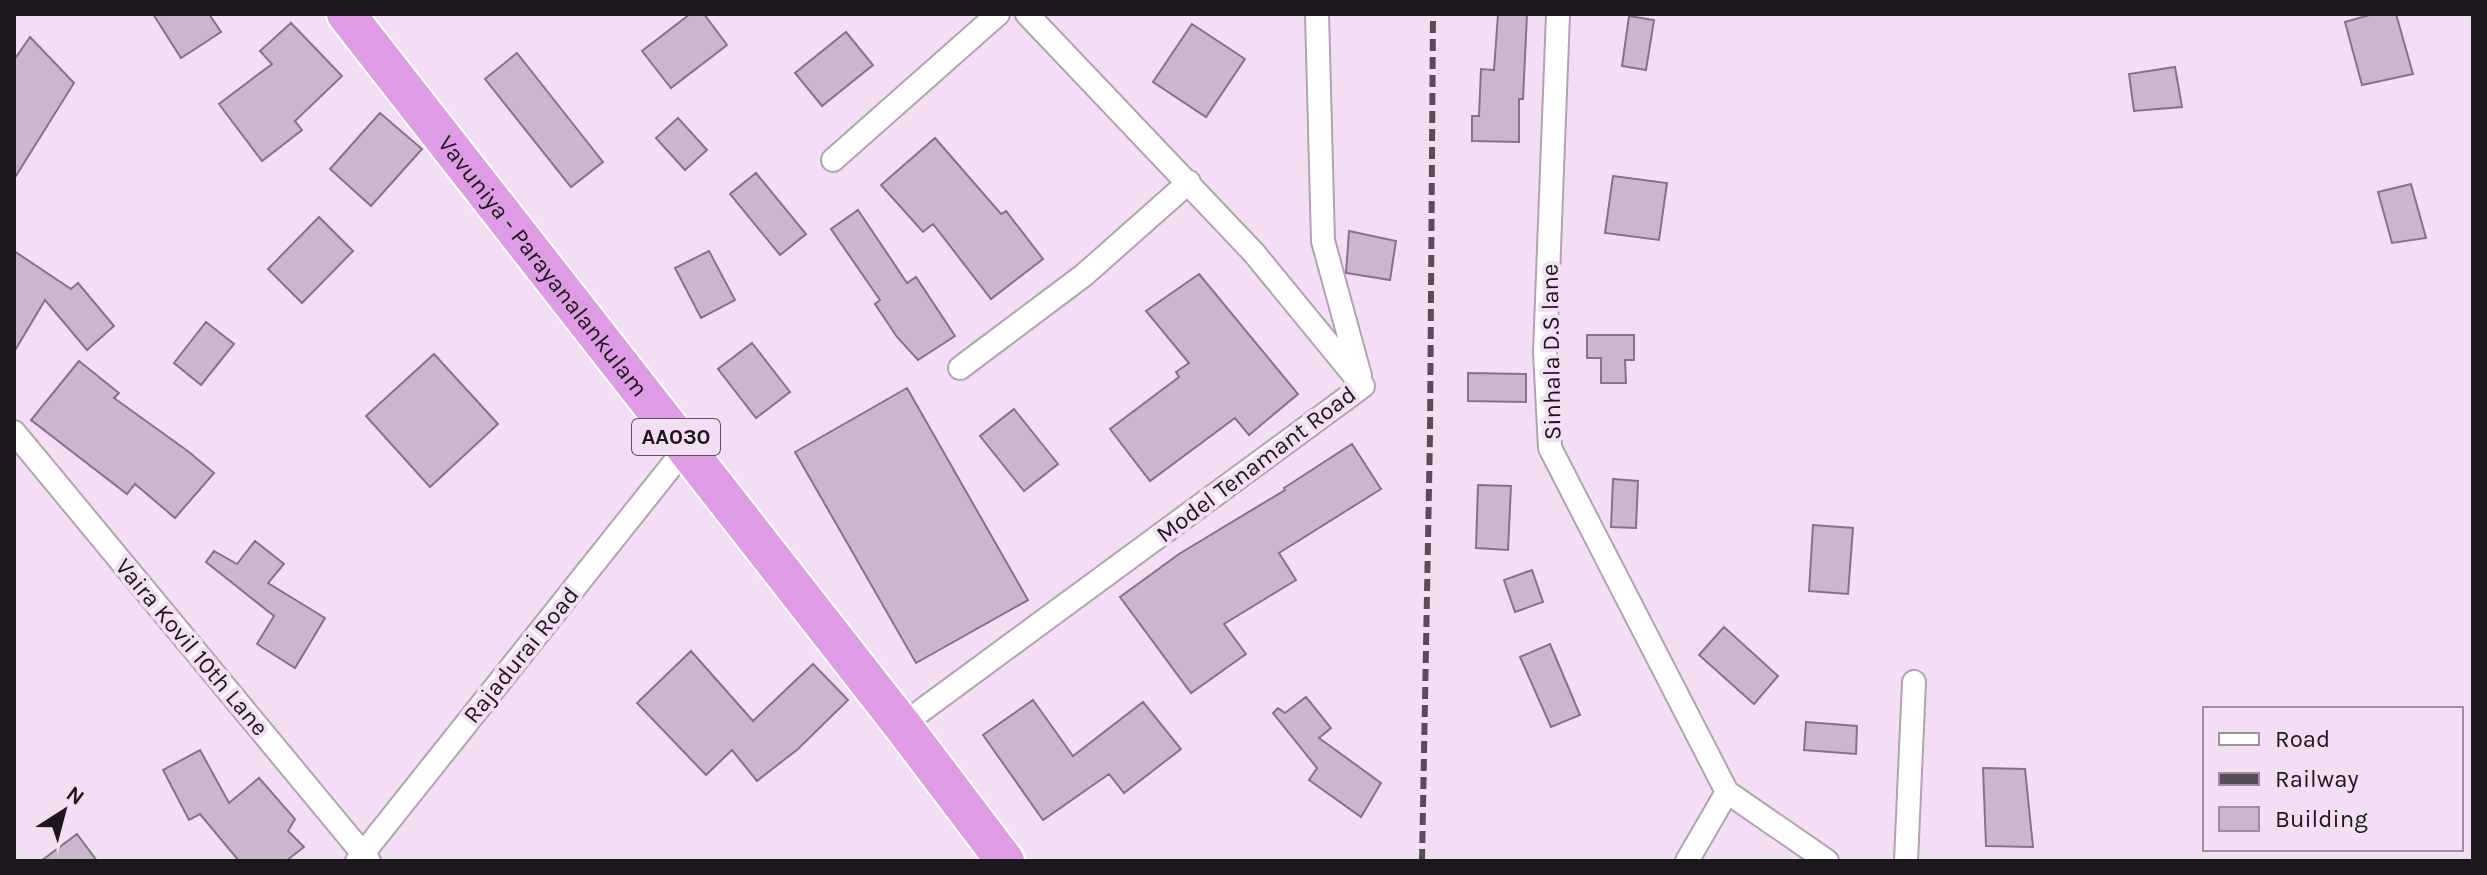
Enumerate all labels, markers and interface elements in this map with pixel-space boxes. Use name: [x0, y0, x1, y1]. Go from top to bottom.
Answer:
street label: Vavuniya - Parayanalankulam: [432, 130, 654, 402]
street label: Sinhala D.S lane: [1535, 263, 1567, 441]
street label: Model Tenamant Road: [1151, 380, 1361, 548]
road number: AA030: [632, 419, 720, 455]
street label: Vaira Kovil 10th Lane: [110, 553, 274, 741]
street label: Rajadurai Road: [457, 581, 585, 729]
legend: [2203, 707, 2463, 851]
text: Road: [2275, 725, 2330, 753]
text: Railway: [2275, 765, 2359, 793]
north arrow: [24, 771, 104, 851]
text: N: [61, 780, 89, 811]
text: Building: [2275, 805, 2368, 833]

